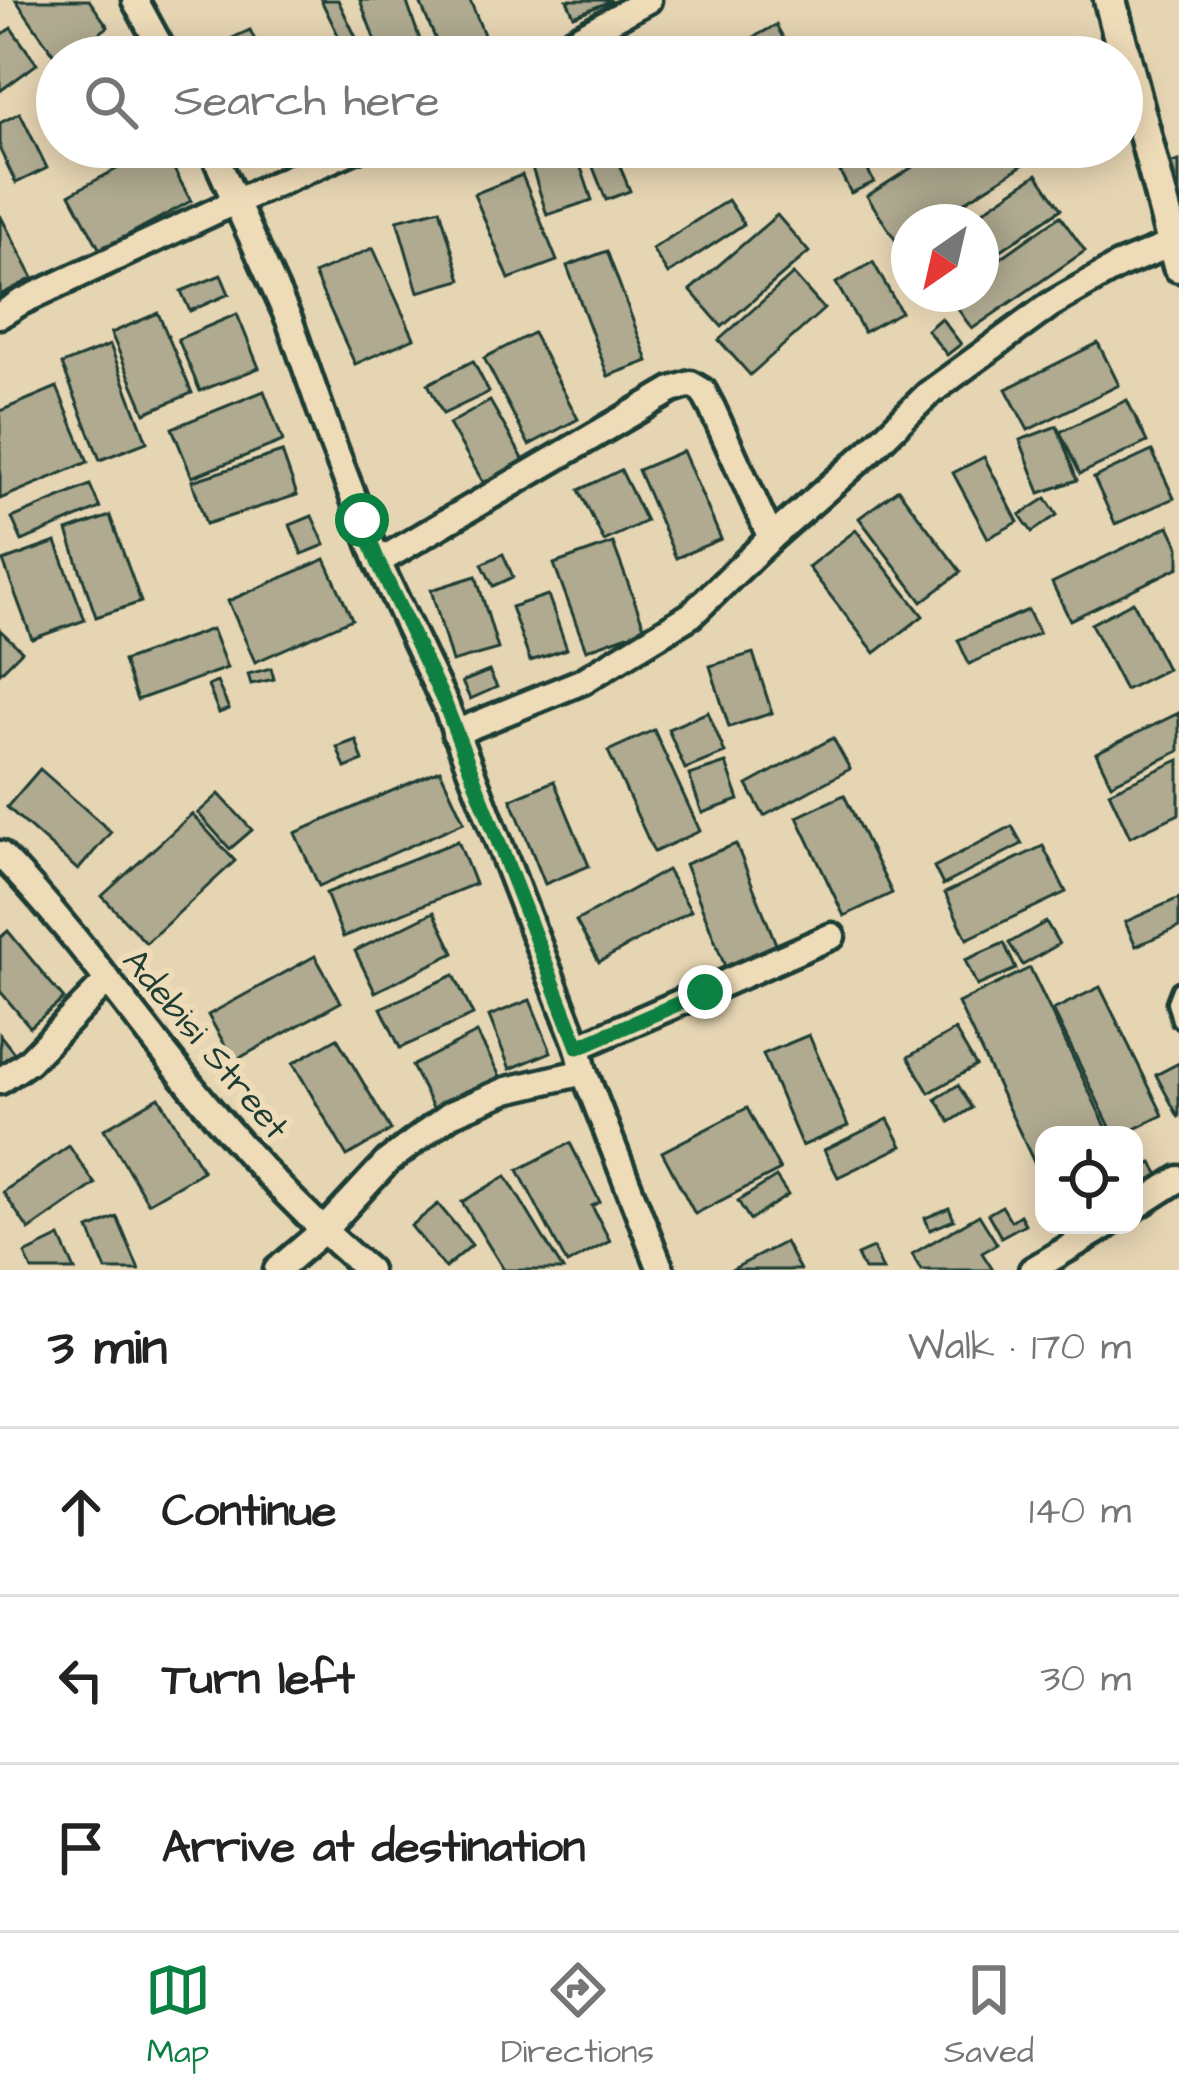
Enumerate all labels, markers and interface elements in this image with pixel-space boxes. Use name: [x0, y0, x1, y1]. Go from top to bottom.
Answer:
search box: [36, 36, 1143, 168]
icon: search: [78, 69, 144, 135]
text: Search here: [174, 71, 440, 133]
north arrow: [891, 204, 999, 312]
route start: [335, 493, 389, 547]
street label: Adebisi Street: [110, 938, 301, 1152]
route end: [678, 965, 732, 1019]
map controls: [1035, 1126, 1143, 1234]
button: locate: [1035, 1126, 1143, 1234]
text: 3 min: [48, 1313, 167, 1384]
text: Walk · 170 m: [908, 1321, 1131, 1375]
icon: ahead: [48, 1479, 114, 1545]
text: Continue: [162, 1481, 336, 1543]
text: 140 m: [1029, 1485, 1131, 1539]
icon: left: [48, 1647, 114, 1713]
text: Turn left: [162, 1649, 355, 1711]
text: 30 m: [1041, 1653, 1131, 1707]
icon: arrive: [48, 1815, 114, 1881]
text: Arrive at destination: [162, 1817, 585, 1879]
tab: Map: [145, 1957, 211, 2075]
tab: Directions: [501, 1957, 654, 2075]
tab: Saved: [944, 1957, 1034, 2075]

